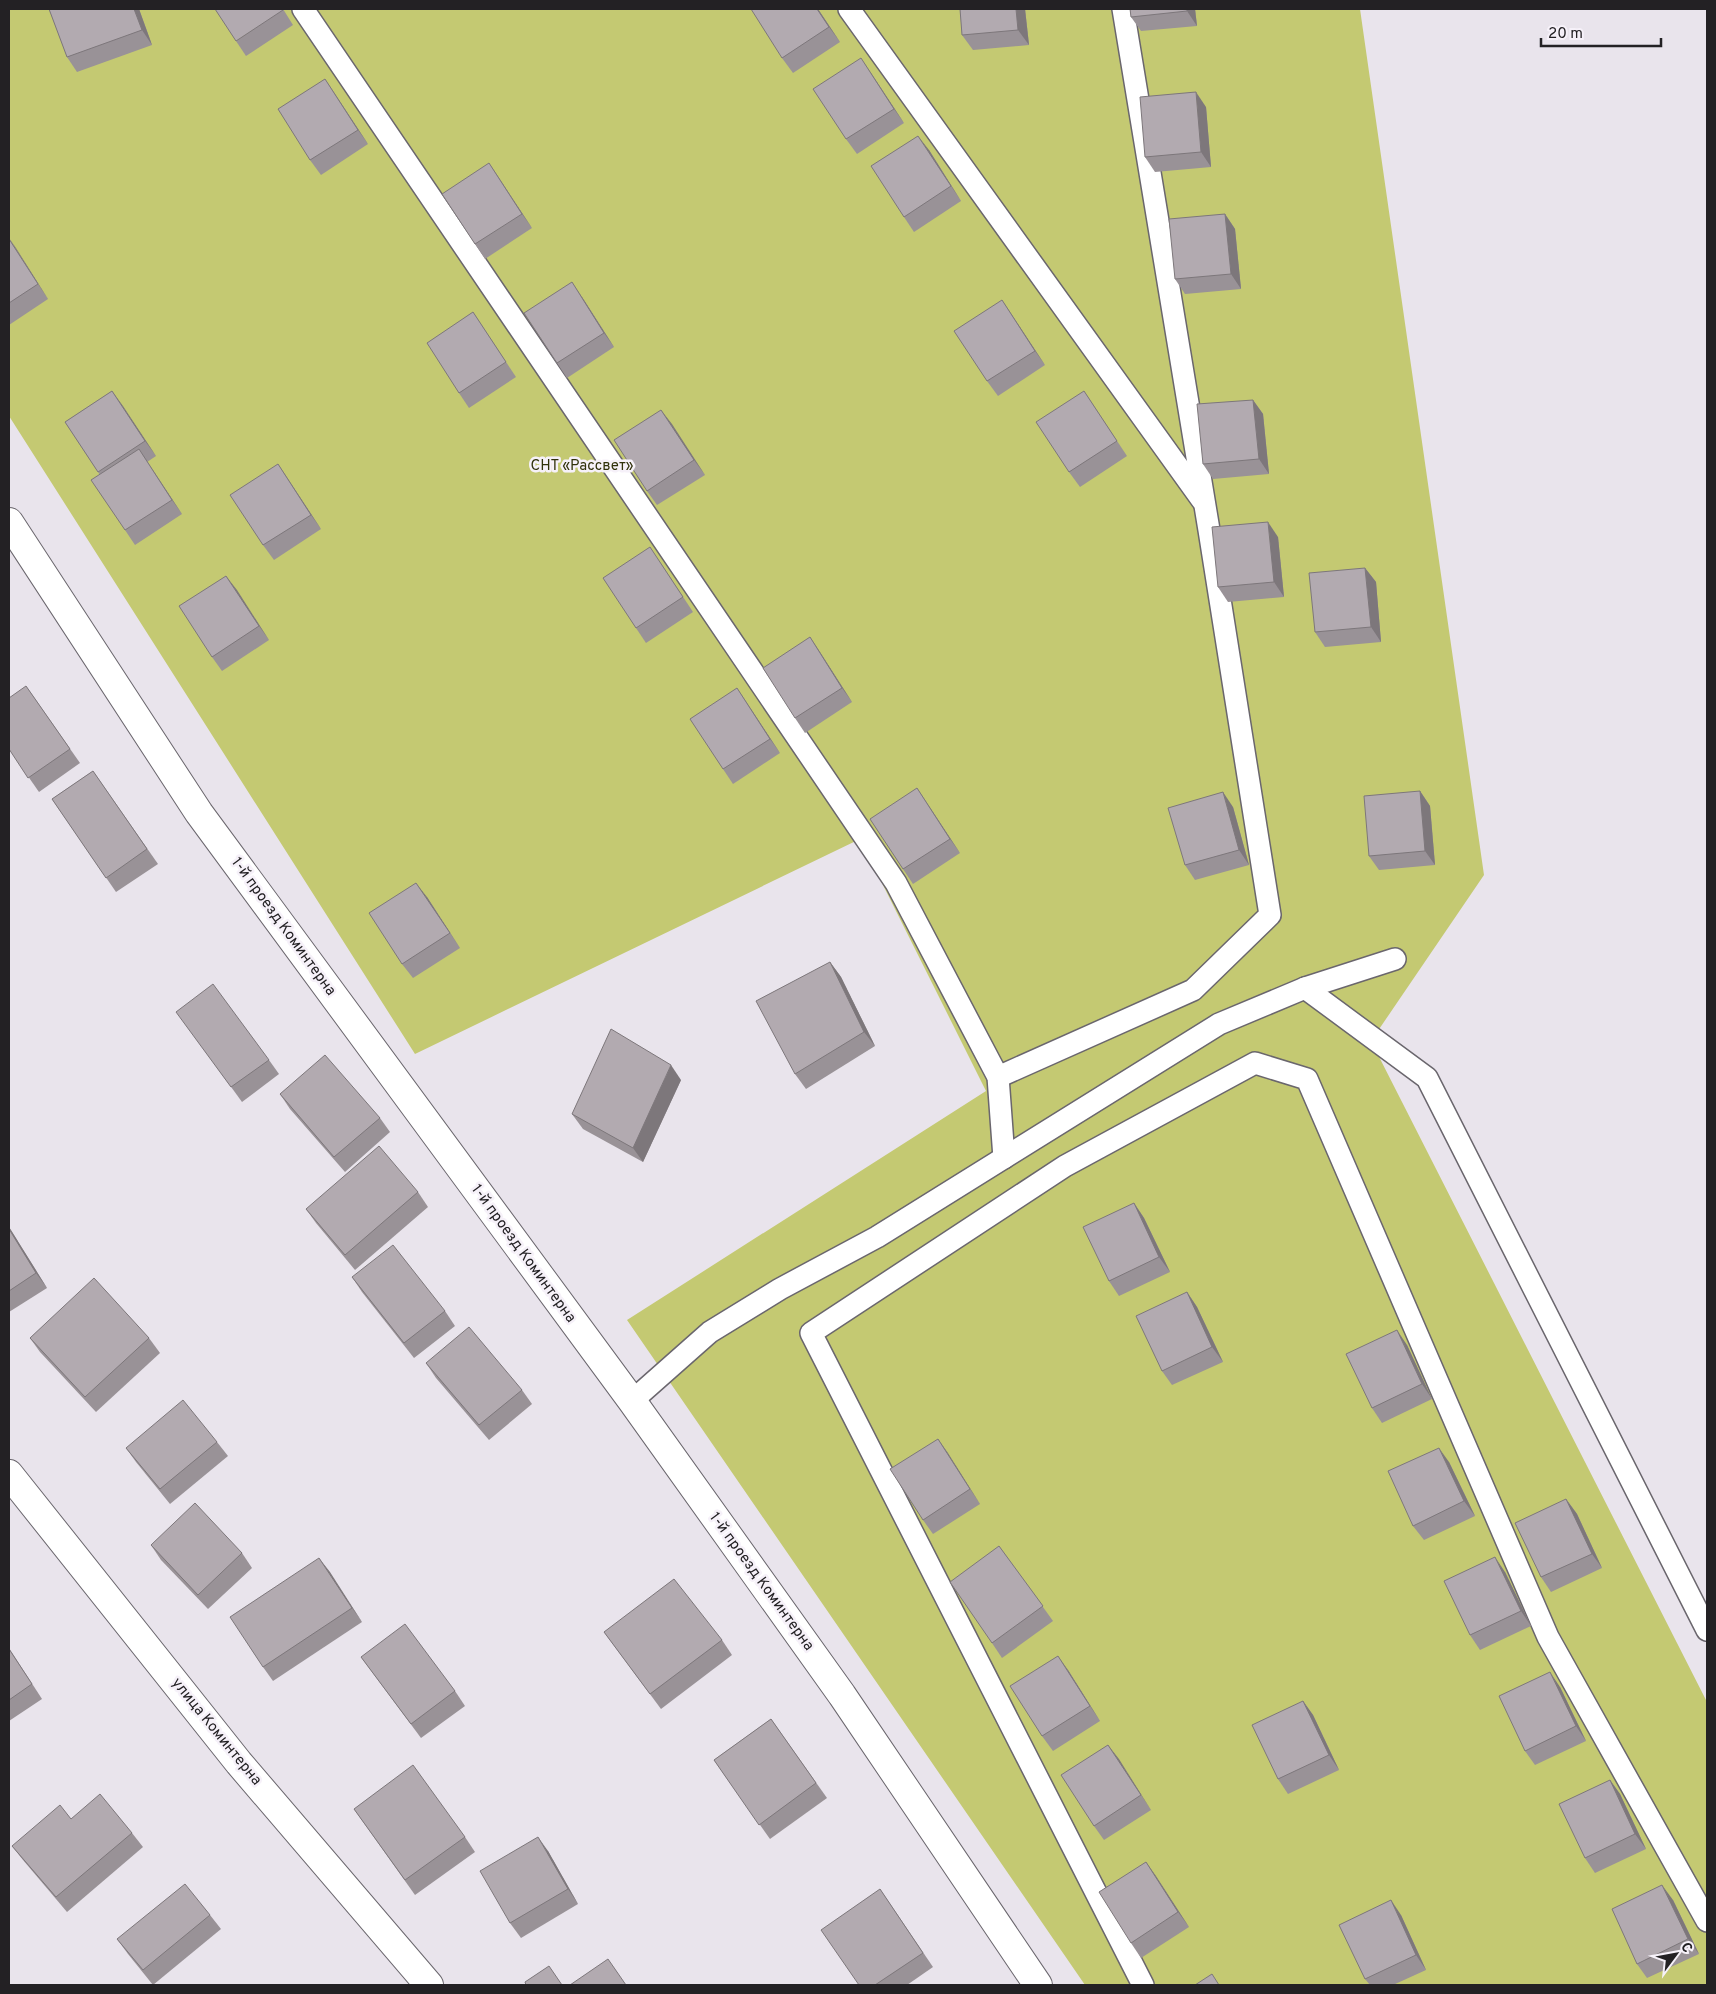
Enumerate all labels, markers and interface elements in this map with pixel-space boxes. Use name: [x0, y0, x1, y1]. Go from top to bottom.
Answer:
scale bar: [1541, 15, 1661, 47]
text: 20 m: [1548, 25, 1583, 44]
park label: СНТ «Рассвет»: [531, 457, 634, 476]
street label: 1-й проезд Коминтерна: [226, 854, 340, 1000]
street label: 1-й проезд Коминтерна: [466, 1181, 580, 1327]
street label: 1-й проезд Коминтерна: [704, 1509, 818, 1655]
street label: улица Коминтерна: [167, 1674, 265, 1790]
north arrow: [1651, 1929, 1701, 1979]
text: С: [1676, 1940, 1695, 1956]

